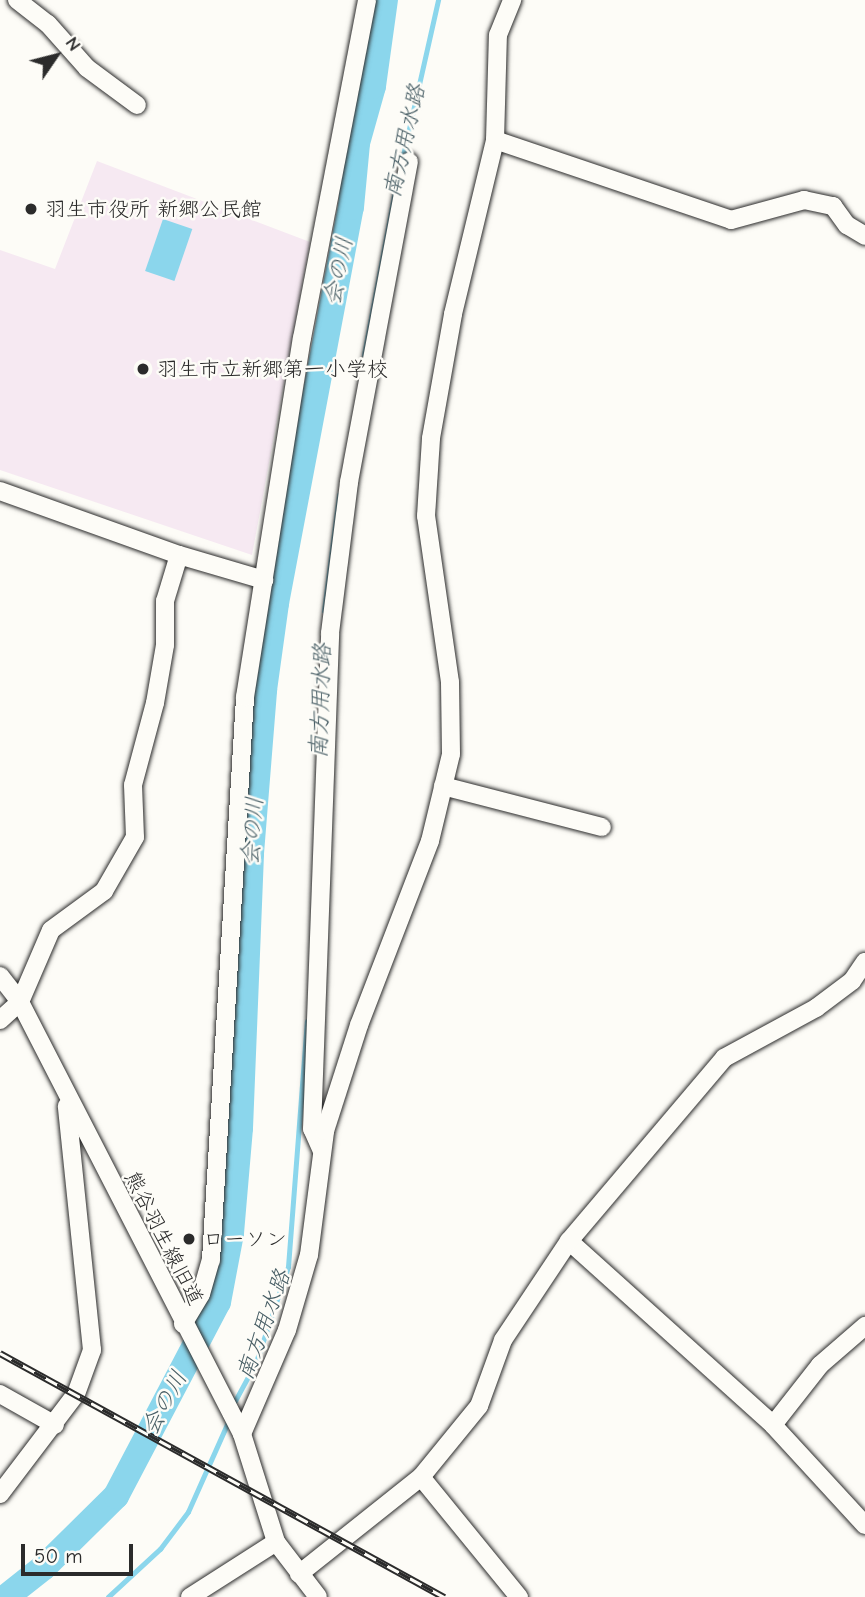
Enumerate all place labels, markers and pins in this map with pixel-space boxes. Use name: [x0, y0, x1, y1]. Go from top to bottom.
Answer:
place label: 羽生市役所 新郷公民館: [45, 196, 262, 222]
marker: 羽生市役所 新郷公民館: [23, 201, 39, 217]
place label: 羽生市立新郷第一小学校: [157, 356, 388, 382]
marker: 羽生市立新郷第一小学校: [135, 361, 151, 377]
place label: ローソン: [203, 1226, 287, 1252]
marker: ローソン: [181, 1231, 197, 1247]

